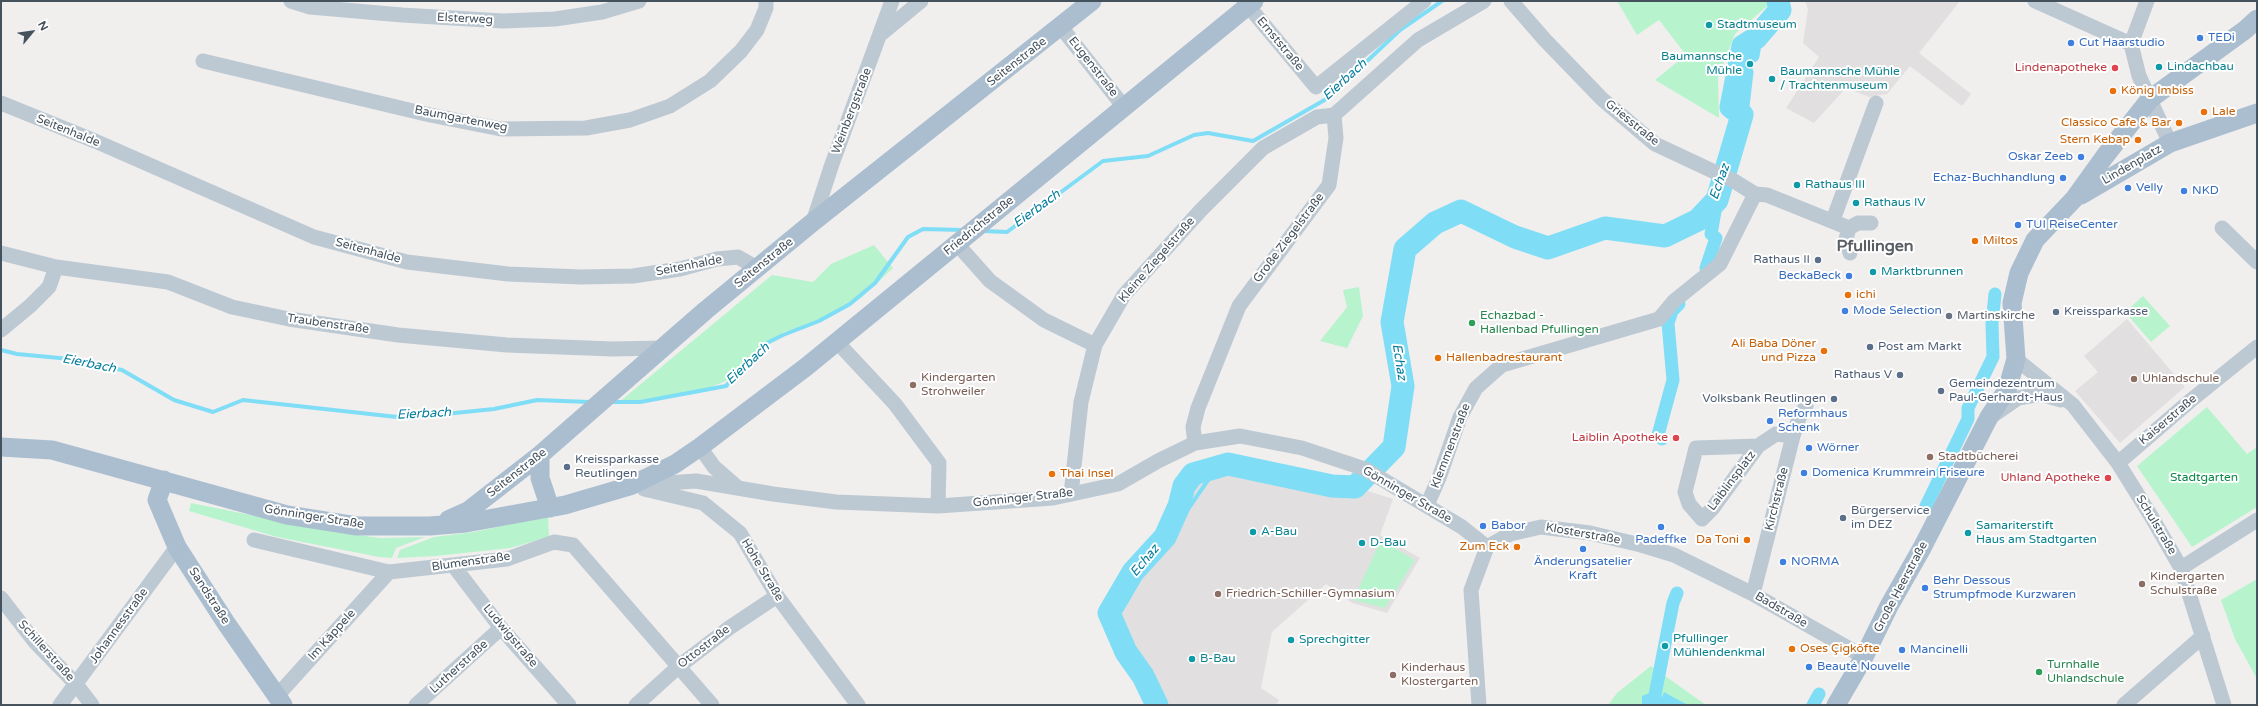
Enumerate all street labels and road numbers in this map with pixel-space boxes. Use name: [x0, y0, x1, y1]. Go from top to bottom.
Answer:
street label: Elsterweg: [437, 10, 493, 28]
street label: Ernststraße: [1253, 14, 1307, 74]
street label: Seitenstraße: [984, 34, 1050, 90]
street label: Eugenstraße: [1065, 34, 1121, 100]
street label: Weinbergstraße: [829, 66, 875, 156]
street label: Griesstraße: [1602, 97, 1662, 149]
street label: Baumgartenweg: [413, 103, 509, 135]
street label: Seitenhalde: [34, 112, 102, 150]
street label: Lindenplatz: [2100, 142, 2164, 188]
street label: Große Ziegelstraße: [1251, 190, 1327, 286]
street label: Friedrichstraße: [941, 193, 1017, 259]
street label: Kleine Ziegelstraße: [1116, 214, 1198, 306]
street label: Seitenhalde: [334, 235, 402, 267]
street label: Seitenstraße: [732, 235, 796, 291]
street label: Seitenhalde: [655, 253, 723, 279]
street label: Traubenstraße: [286, 311, 370, 337]
street label: Kaiserstraße: [2136, 392, 2200, 448]
street label: Klemmenstraße: [1428, 402, 1474, 490]
street label: Seitenstraße: [484, 445, 550, 501]
street label: Laiblinsplatz: [1705, 448, 1759, 514]
street label: Gönninger Straße: [1360, 464, 1454, 526]
street label: Kirchstraße: [1762, 466, 1792, 532]
street label: Gönninger Straße: [972, 486, 1074, 510]
street label: Schulstraße: [2133, 493, 2179, 557]
street label: Gönninger Straße: [263, 502, 365, 532]
street label: Klosterstraße: [1545, 520, 1621, 548]
street label: Hohe Straße: [738, 536, 786, 604]
street label: Große Heerstraße: [1871, 539, 1931, 635]
street label: Blumenstraße: [431, 549, 511, 575]
street label: Sandstraße: [185, 565, 233, 627]
street label: Johannesstraße: [87, 585, 151, 667]
street label: Badstraße: [1752, 589, 1810, 631]
street label: Ludwigstraße: [480, 602, 540, 670]
street label: Im Käppele: [305, 606, 359, 664]
street label: Schillerstraße: [15, 618, 77, 684]
street label: Ottostraße: [675, 622, 733, 672]
street label: Lutherstraße: [427, 637, 491, 697]

